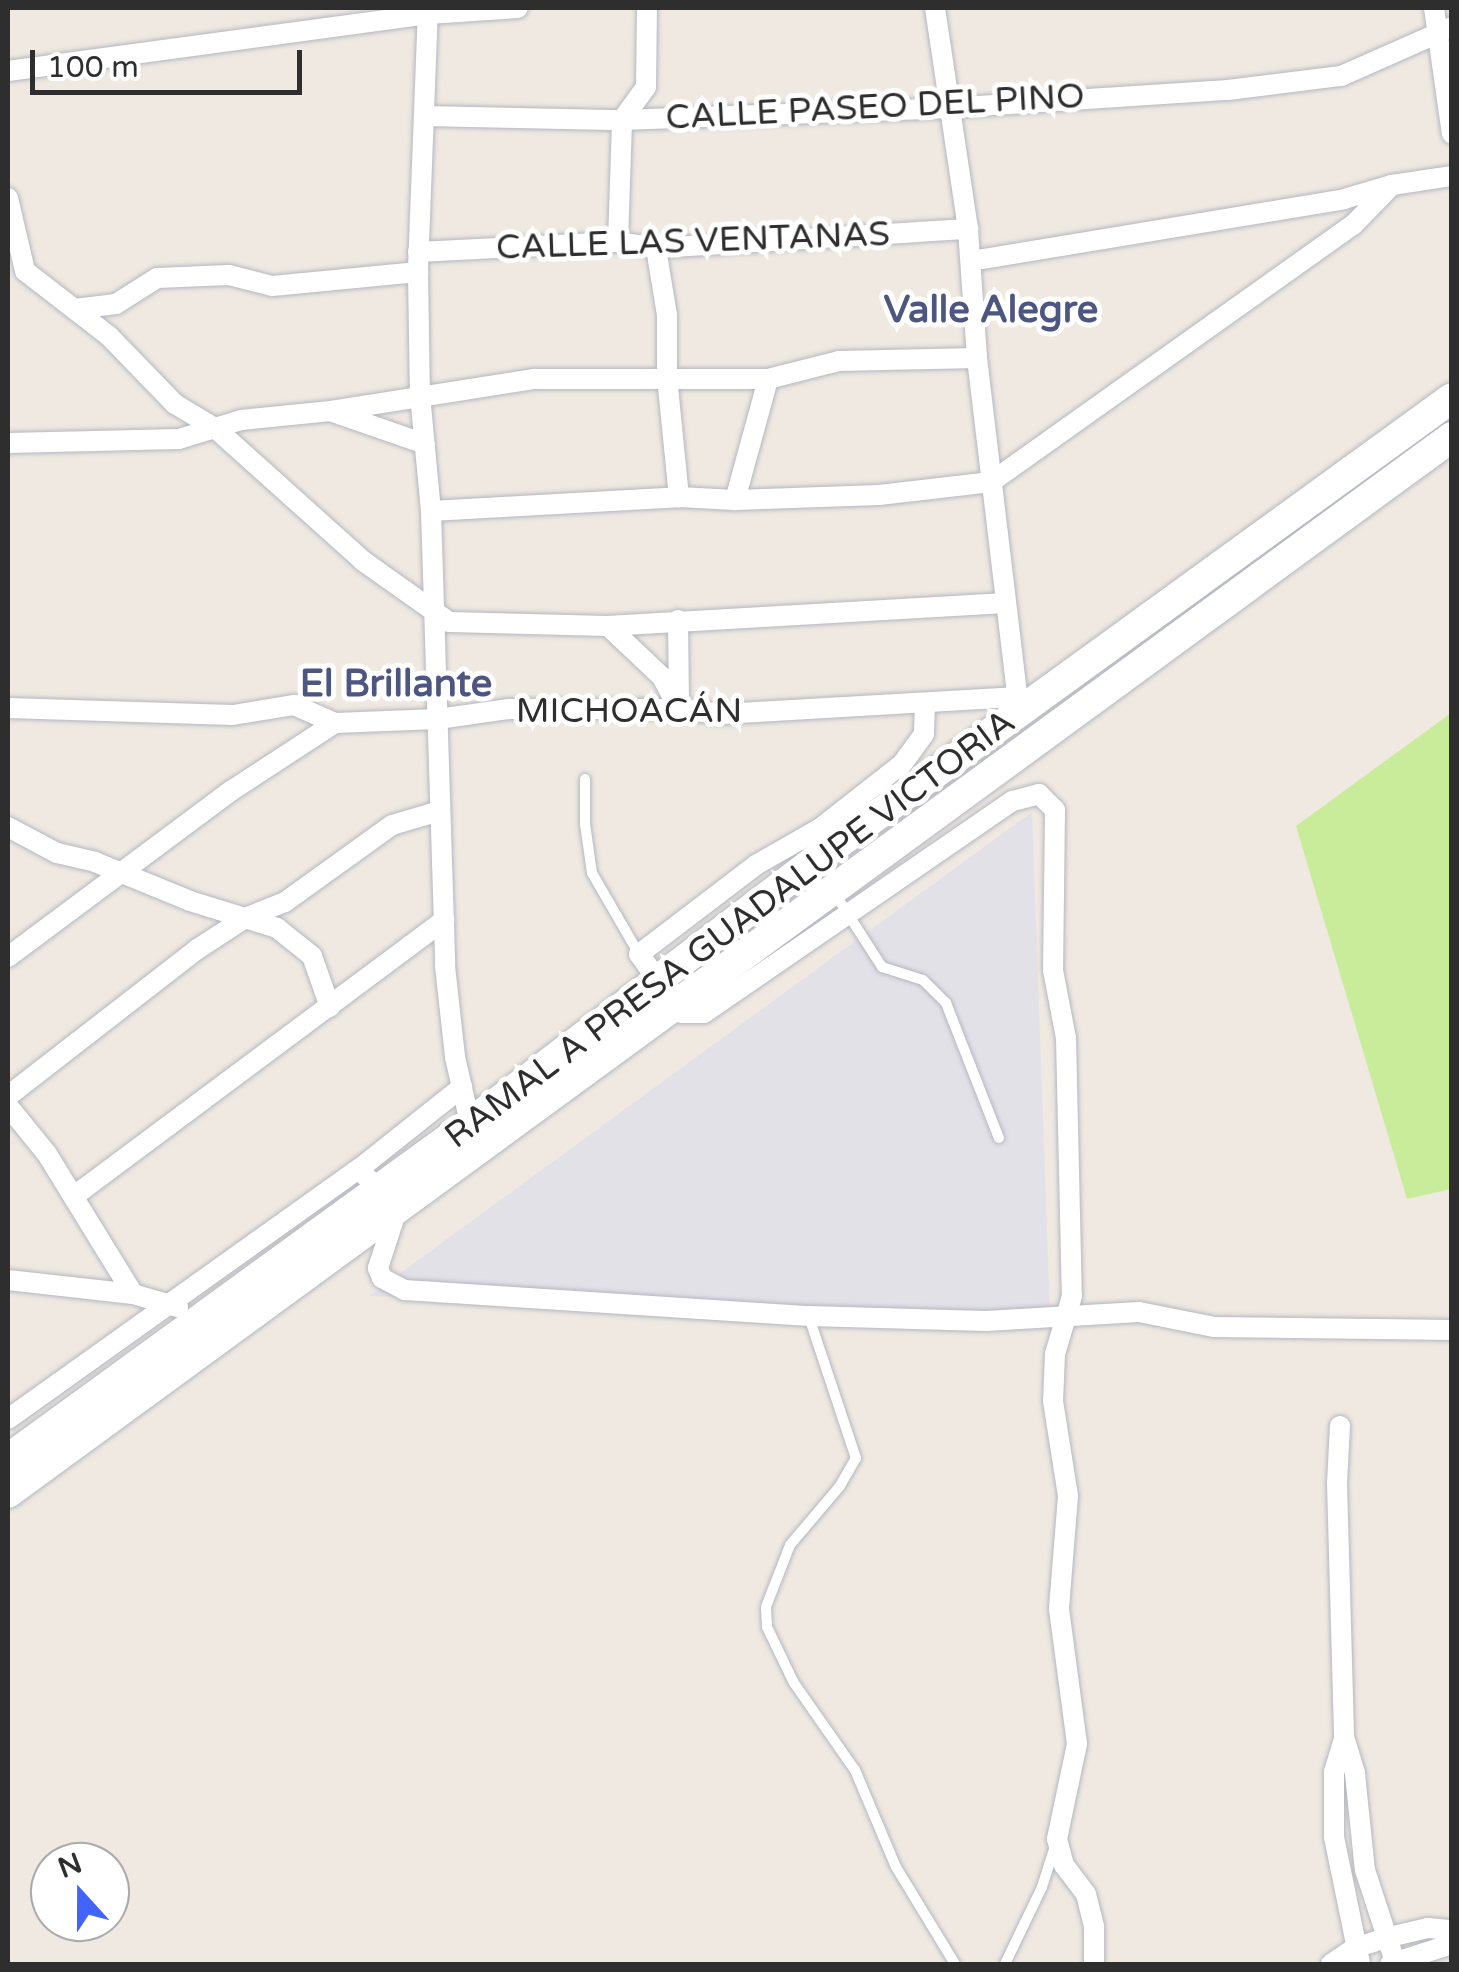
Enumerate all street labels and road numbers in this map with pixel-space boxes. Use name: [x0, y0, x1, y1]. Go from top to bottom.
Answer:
street label: CALLE PASEO DEL PINO: [665, 75, 1085, 139]
street label: CALLE LAS VENTANAS: [495, 213, 891, 269]
street label: MICHOACÁN: [516, 690, 742, 732]
street label: RAMAL A PRESA GUADALUPE VICTORIA: [437, 701, 1023, 1157]

